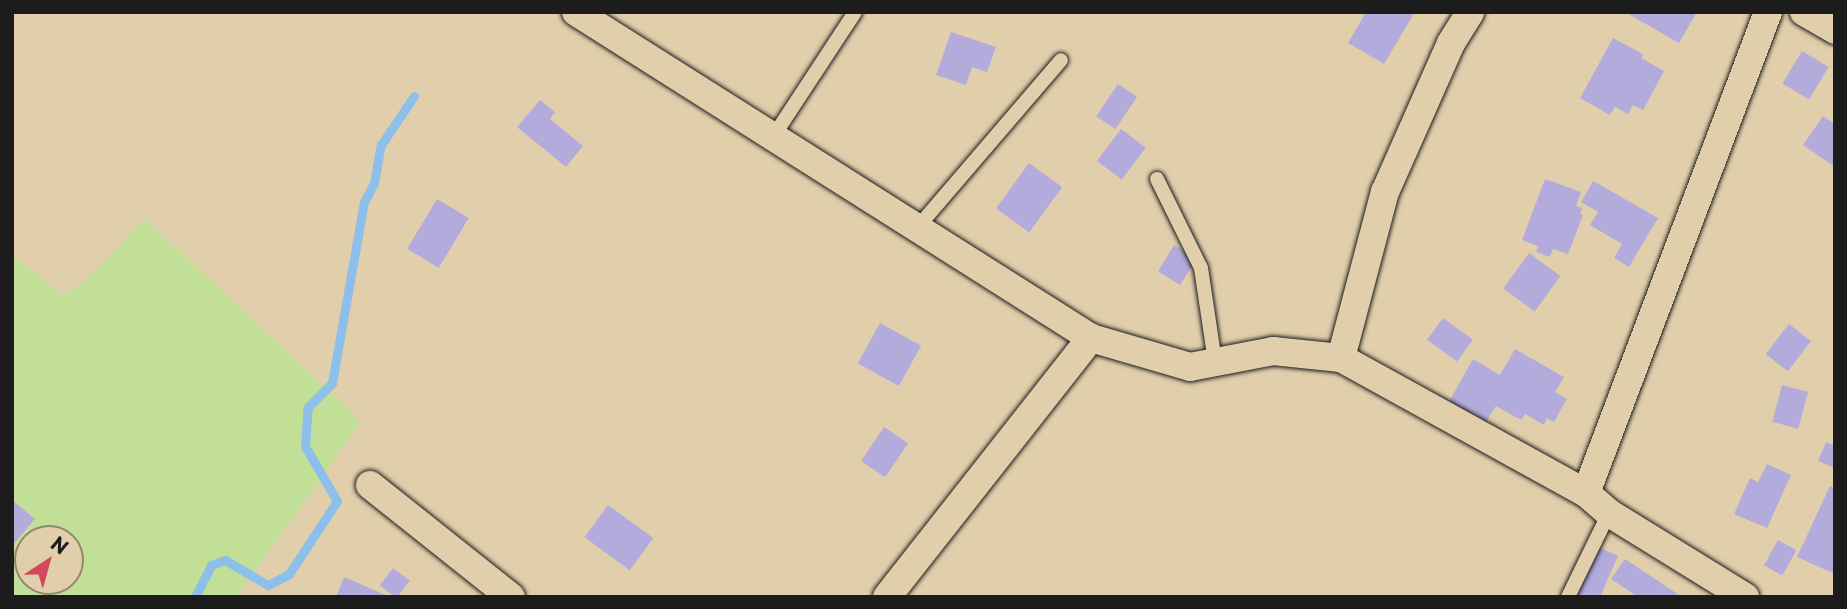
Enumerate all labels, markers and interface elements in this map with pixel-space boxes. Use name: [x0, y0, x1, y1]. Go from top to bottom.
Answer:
north arrow: [14, 525, 84, 595]
text: N: [46, 529, 74, 560]

